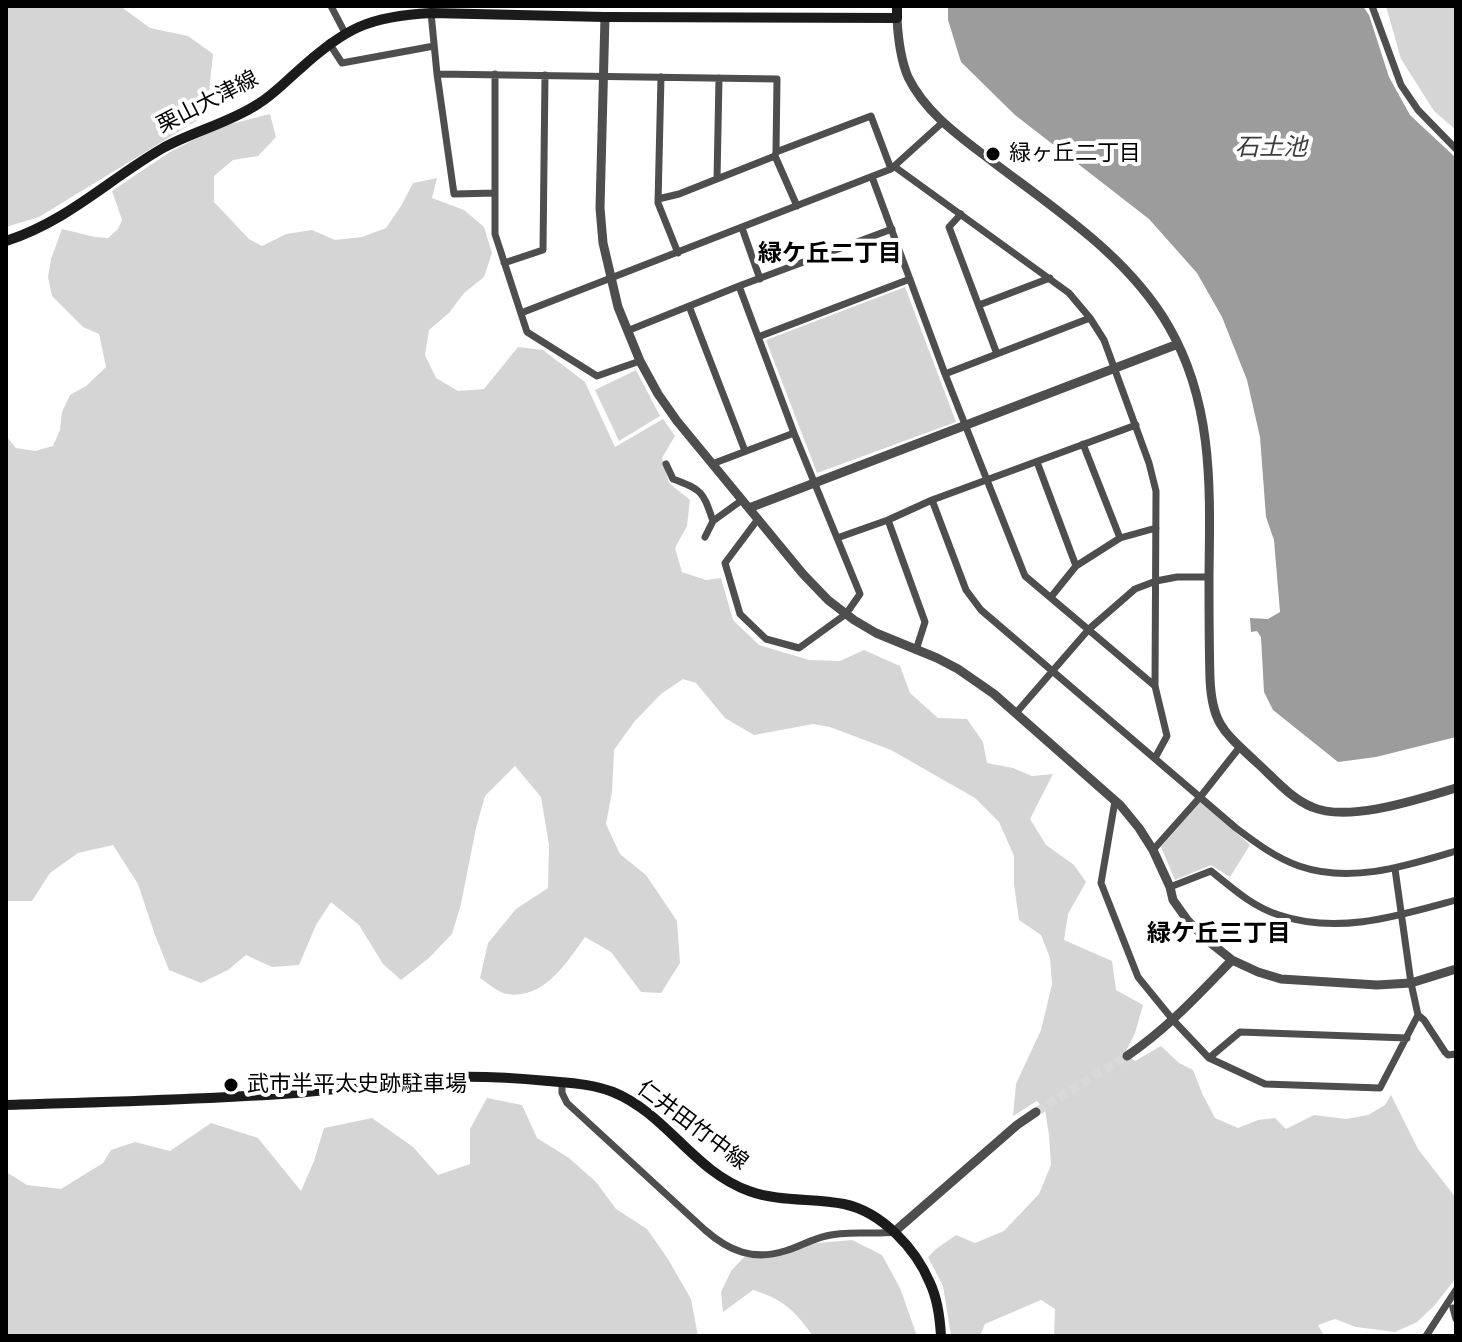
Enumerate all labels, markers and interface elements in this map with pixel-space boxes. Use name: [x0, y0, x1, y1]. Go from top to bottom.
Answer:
street label: 栗山大津線: [153, 66, 263, 140]
water label: 石土池: [1235, 135, 1307, 163]
place label: 緑ヶ丘二丁目: [1009, 141, 1141, 167]
marker: 緑ヶ丘二丁目: [984, 145, 1002, 163]
district label: 緑ケ丘二丁目: [758, 241, 902, 269]
district label: 緑ケ丘三丁目: [1147, 921, 1291, 949]
place label: 武市半平太史跡駐車場: [247, 1072, 467, 1098]
marker: 武市半平太史跡駐車場: [222, 1076, 240, 1094]
street label: 仁井田竹中線: [631, 1076, 753, 1176]

